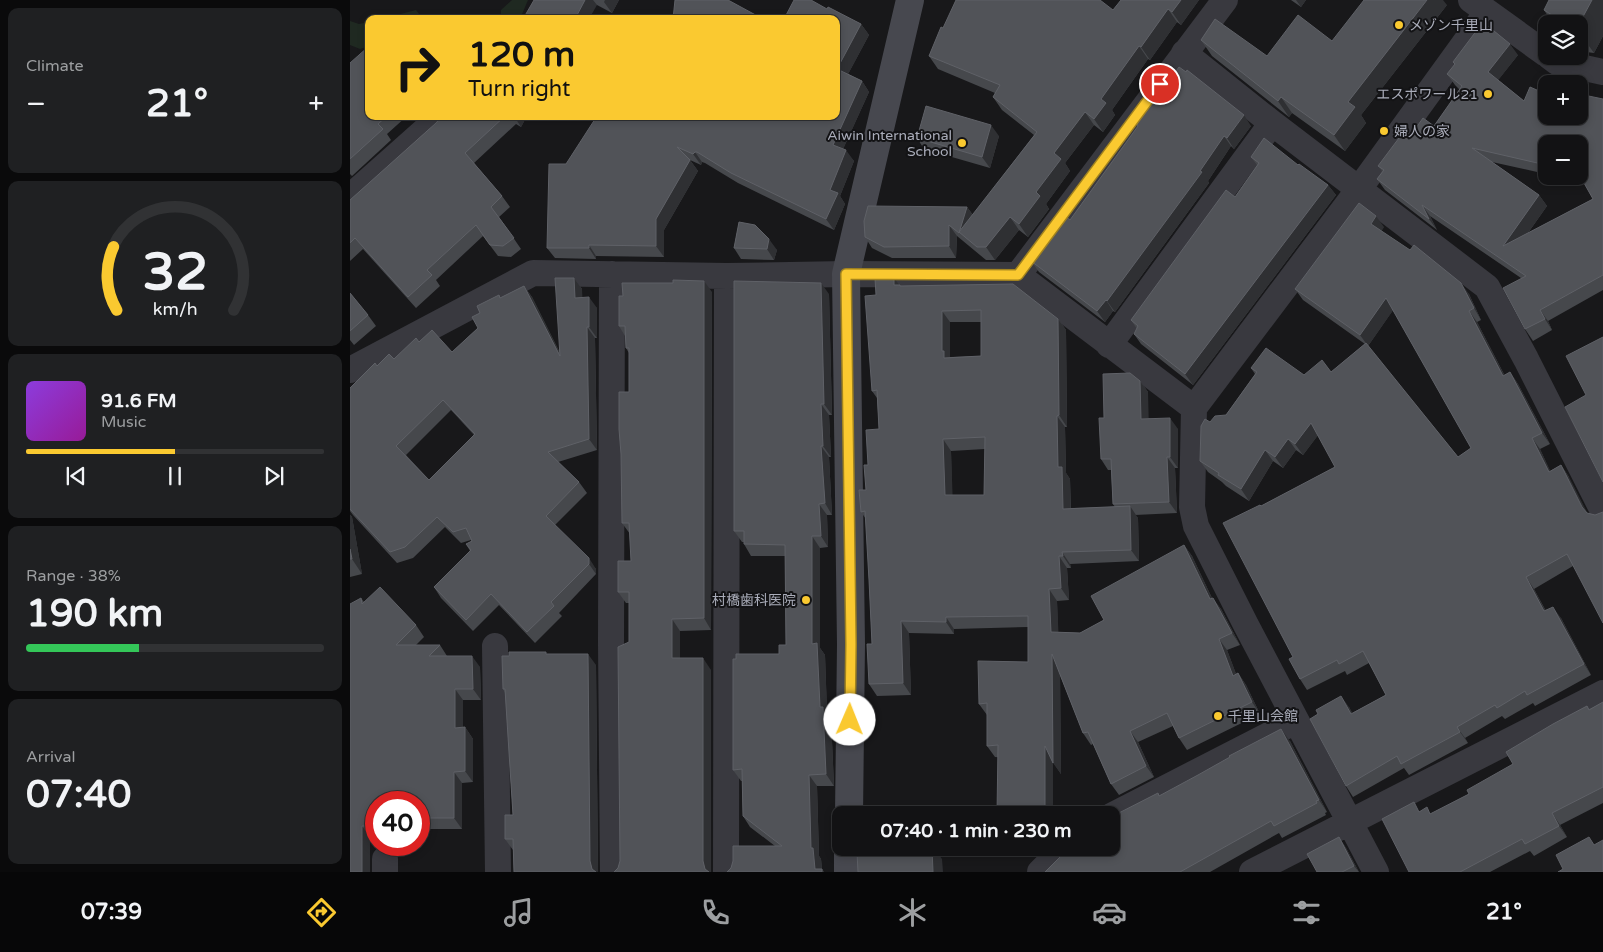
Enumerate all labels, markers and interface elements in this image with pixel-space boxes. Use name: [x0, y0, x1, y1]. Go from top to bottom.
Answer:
map controls: [1538, 15, 1588, 185]
button: layers: [1538, 15, 1588, 65]
place label: メゾン千里山: [1409, 17, 1493, 34]
marker: メゾン千里山: [1393, 19, 1405, 31]
text: 120 m: [468, 34, 575, 76]
icon: right: [385, 35, 450, 100]
text: Climate: [26, 56, 84, 76]
pin: [1139, 63, 1181, 105]
icon: arrive: [1146, 70, 1174, 98]
button: +: [1538, 75, 1588, 125]
text: Turn right: [468, 76, 570, 102]
text: 21°: [146, 81, 208, 127]
place label: エスポワール21: [1376, 86, 1478, 103]
text: −: [26, 87, 46, 121]
text: +: [308, 87, 324, 121]
marker: エスポワール21: [1482, 88, 1494, 100]
place label: 婦人の家: [1394, 123, 1450, 140]
marker: 婦人の家: [1378, 125, 1390, 137]
place label: Aiwin International School: [827, 127, 952, 160]
button: −: [1538, 135, 1588, 185]
marker: Aiwin International School: [956, 137, 968, 149]
text: 32: [142, 241, 208, 304]
text: km/h: [153, 299, 197, 320]
text: 91.6 FM: [101, 390, 177, 412]
text: Music: [101, 412, 146, 432]
icon: previous: [62, 462, 90, 490]
icon: pause: [161, 462, 189, 490]
icon: next: [260, 462, 288, 490]
text: Range · 38%: [26, 566, 121, 586]
text: 190 km: [26, 591, 163, 637]
place label: 村橋歯科医院: [712, 592, 796, 609]
marker: 村橋歯科医院: [800, 594, 812, 606]
position arrow: [823, 693, 875, 745]
place label: 千里山会館: [1228, 708, 1298, 725]
marker: 千里山会館: [1212, 710, 1224, 722]
text: Arrival: [26, 747, 75, 767]
text: 07:40: [26, 772, 131, 818]
speed limit sign: 40: [365, 791, 430, 856]
text: 07:40 · 1 min · 230 m: [880, 820, 1072, 842]
icon: directions: [304, 895, 339, 930]
icon: music: [501, 895, 536, 930]
icon: phone: [698, 895, 733, 930]
icon: climate: [895, 895, 930, 930]
icon: car: [1092, 895, 1127, 930]
icon: filters: [1289, 895, 1324, 930]
text: 07:39: [81, 899, 142, 925]
text: 21°: [1486, 899, 1522, 925]

